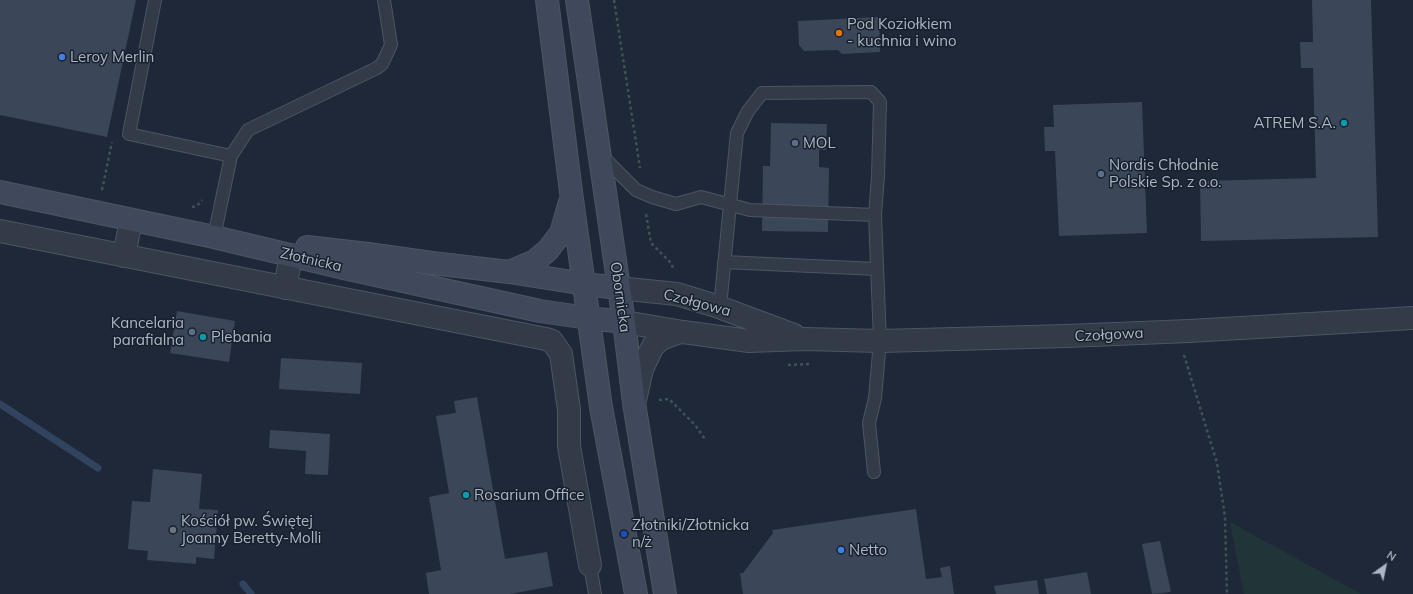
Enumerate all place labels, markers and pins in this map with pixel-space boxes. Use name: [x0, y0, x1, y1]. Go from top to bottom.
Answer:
place label: Pod Koziołkiem - kuchnia i wino: [847, 15, 957, 50]
marker: Pod Koziołkiem - kuchnia i wino: [834, 28, 844, 38]
place label: Leroy Merlin: [70, 48, 154, 66]
marker: Leroy Merlin: [57, 52, 67, 62]
place label: ATREM S.A.: [1253, 114, 1336, 132]
marker: ATREM S.A.: [1339, 118, 1349, 128]
place label: MOL: [803, 134, 836, 152]
marker: MOL: [790, 138, 800, 148]
place label: Nordis Chłodnie Polskie Sp. z o.o.: [1109, 156, 1221, 191]
marker: Nordis Chłodnie Polskie Sp. z o.o.: [1096, 169, 1106, 179]
place label: Kancelaria parafialna: [111, 314, 184, 349]
marker: Kancelaria parafialna: [187, 327, 197, 337]
place label: Plebania: [211, 328, 272, 346]
marker: Plebania: [198, 332, 208, 342]
place label: Rosarium Office: [474, 486, 584, 504]
marker: Rosarium Office: [461, 490, 471, 500]
place label: Kościół pw. Świętej Joanny Beretty-Molli: [181, 512, 321, 547]
place label: Złotniki/Złotnicka n/ż: [632, 516, 749, 551]
marker: Kościół pw. Świętej Joanny Beretty-Molli: [168, 525, 178, 535]
marker: Złotniki/Złotnicka n/ż: [619, 529, 629, 539]
place label: Netto: [849, 541, 887, 559]
marker: Netto: [836, 545, 846, 555]

